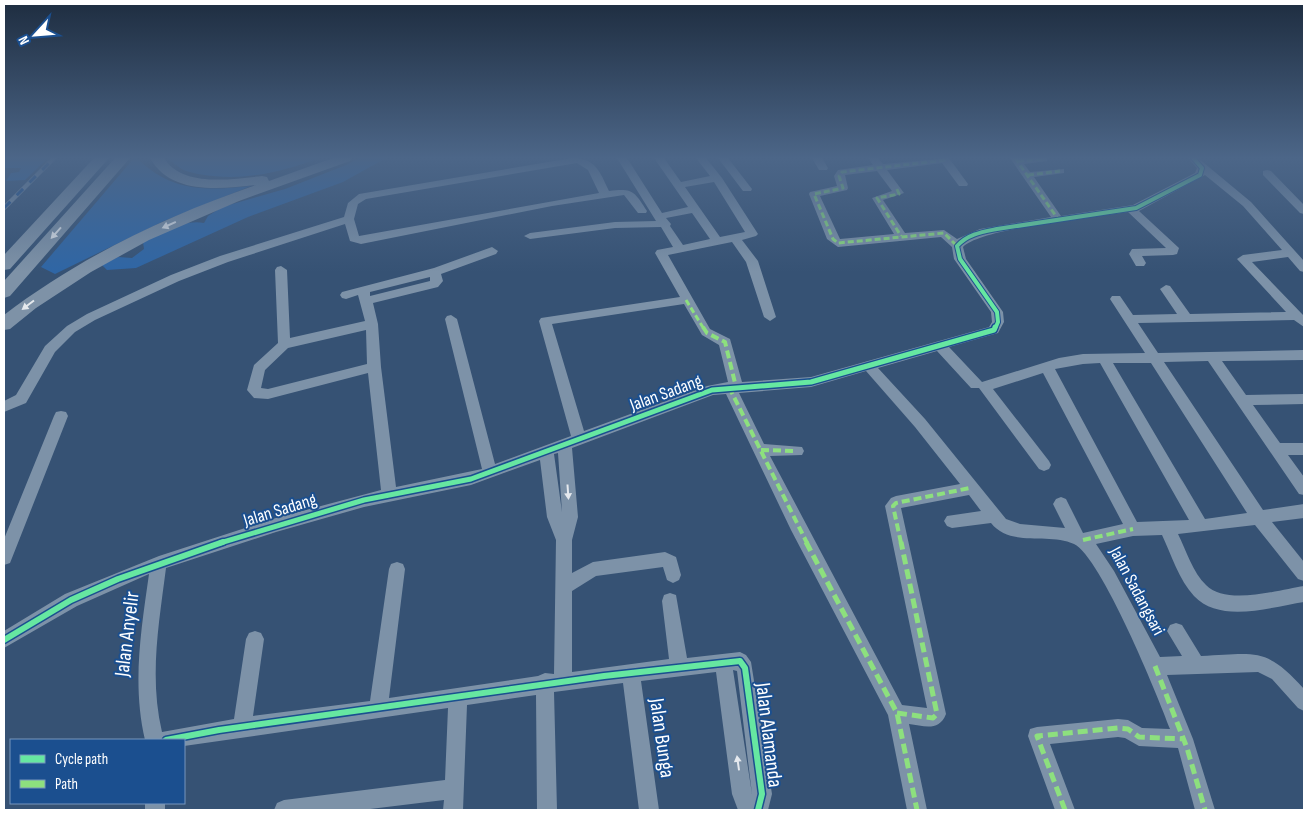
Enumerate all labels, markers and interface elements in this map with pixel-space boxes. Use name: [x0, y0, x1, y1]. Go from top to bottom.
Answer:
north arrow: [10, 10, 60, 60]
text: N: [14, 33, 33, 48]
one-way arrow: [162, 221, 176, 229]
one-way arrow: [50, 227, 62, 239]
one-way arrow: [21, 300, 35, 310]
street label: Jalan Sadang: [626, 370, 705, 416]
one-way arrow: [565, 485, 573, 501]
street label: Jalan Sadang: [240, 489, 319, 531]
street label: Jalan Sadangsari: [1104, 542, 1169, 639]
street label: Jalan Anyelir: [109, 590, 145, 679]
street label: Jalan Alamanda: [750, 680, 788, 789]
street label: Jalan Bunga: [644, 696, 680, 779]
legend: [10, 739, 185, 804]
text: Cycle path: [55, 750, 108, 769]
one-way arrow: [734, 754, 742, 770]
text: Path: [55, 775, 78, 794]

